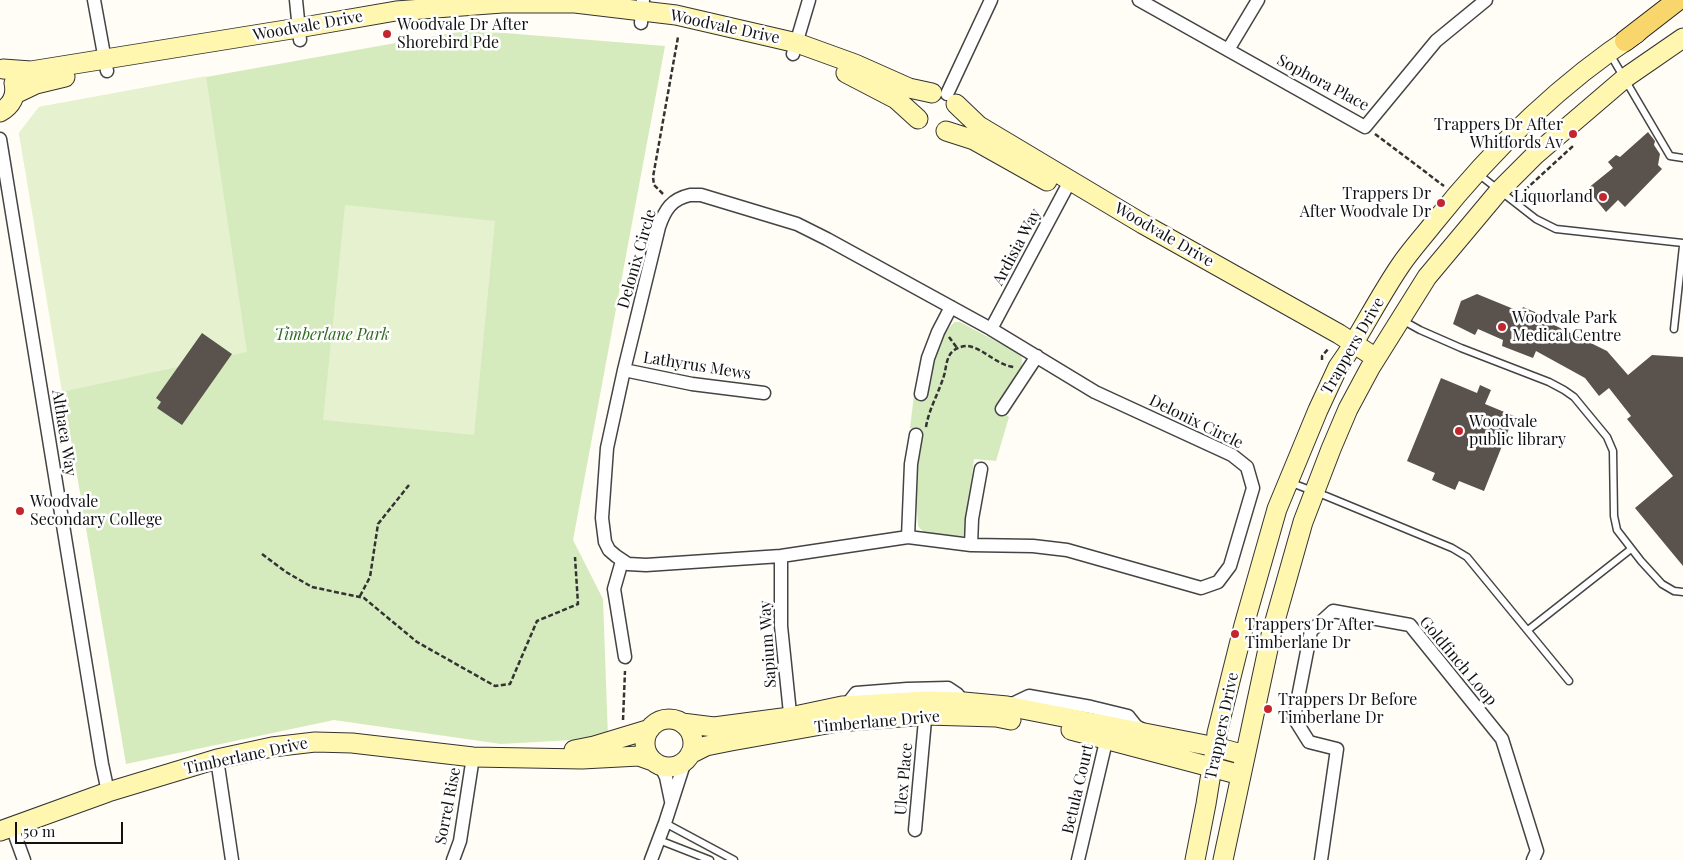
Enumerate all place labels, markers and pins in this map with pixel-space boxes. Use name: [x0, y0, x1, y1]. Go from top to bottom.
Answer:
place label: Woodvale Dr After Shorebird Pde: [397, 15, 528, 53]
marker: Woodvale Dr After Shorebird Pde: [381, 28, 393, 40]
place label: Trappers Dr After Whitfords Av: [1434, 115, 1563, 153]
marker: Trappers Dr After Whitfords Av: [1567, 128, 1579, 140]
place label: Trappers Dr After Woodvale Dr: [1300, 184, 1431, 222]
place label: Liquorland: [1514, 187, 1593, 207]
marker: Liquorland: [1597, 191, 1609, 203]
marker: Trappers Dr After Woodvale Dr: [1435, 197, 1447, 209]
place label: Woodvale Park Medical Centre: [1512, 308, 1621, 346]
marker: Woodvale Park Medical Centre: [1496, 321, 1508, 333]
place label: Woodvale public library: [1469, 412, 1566, 450]
marker: Woodvale public library: [1453, 425, 1465, 437]
place label: Woodvale Secondary College: [30, 492, 162, 530]
marker: Woodvale Secondary College: [14, 505, 26, 517]
place label: Trappers Dr After Timberlane Dr: [1245, 615, 1374, 653]
marker: Trappers Dr After Timberlane Dr: [1229, 628, 1241, 640]
place label: Trappers Dr Before Timberlane Dr: [1278, 690, 1417, 728]
marker: Trappers Dr Before Timberlane Dr: [1262, 703, 1274, 715]

